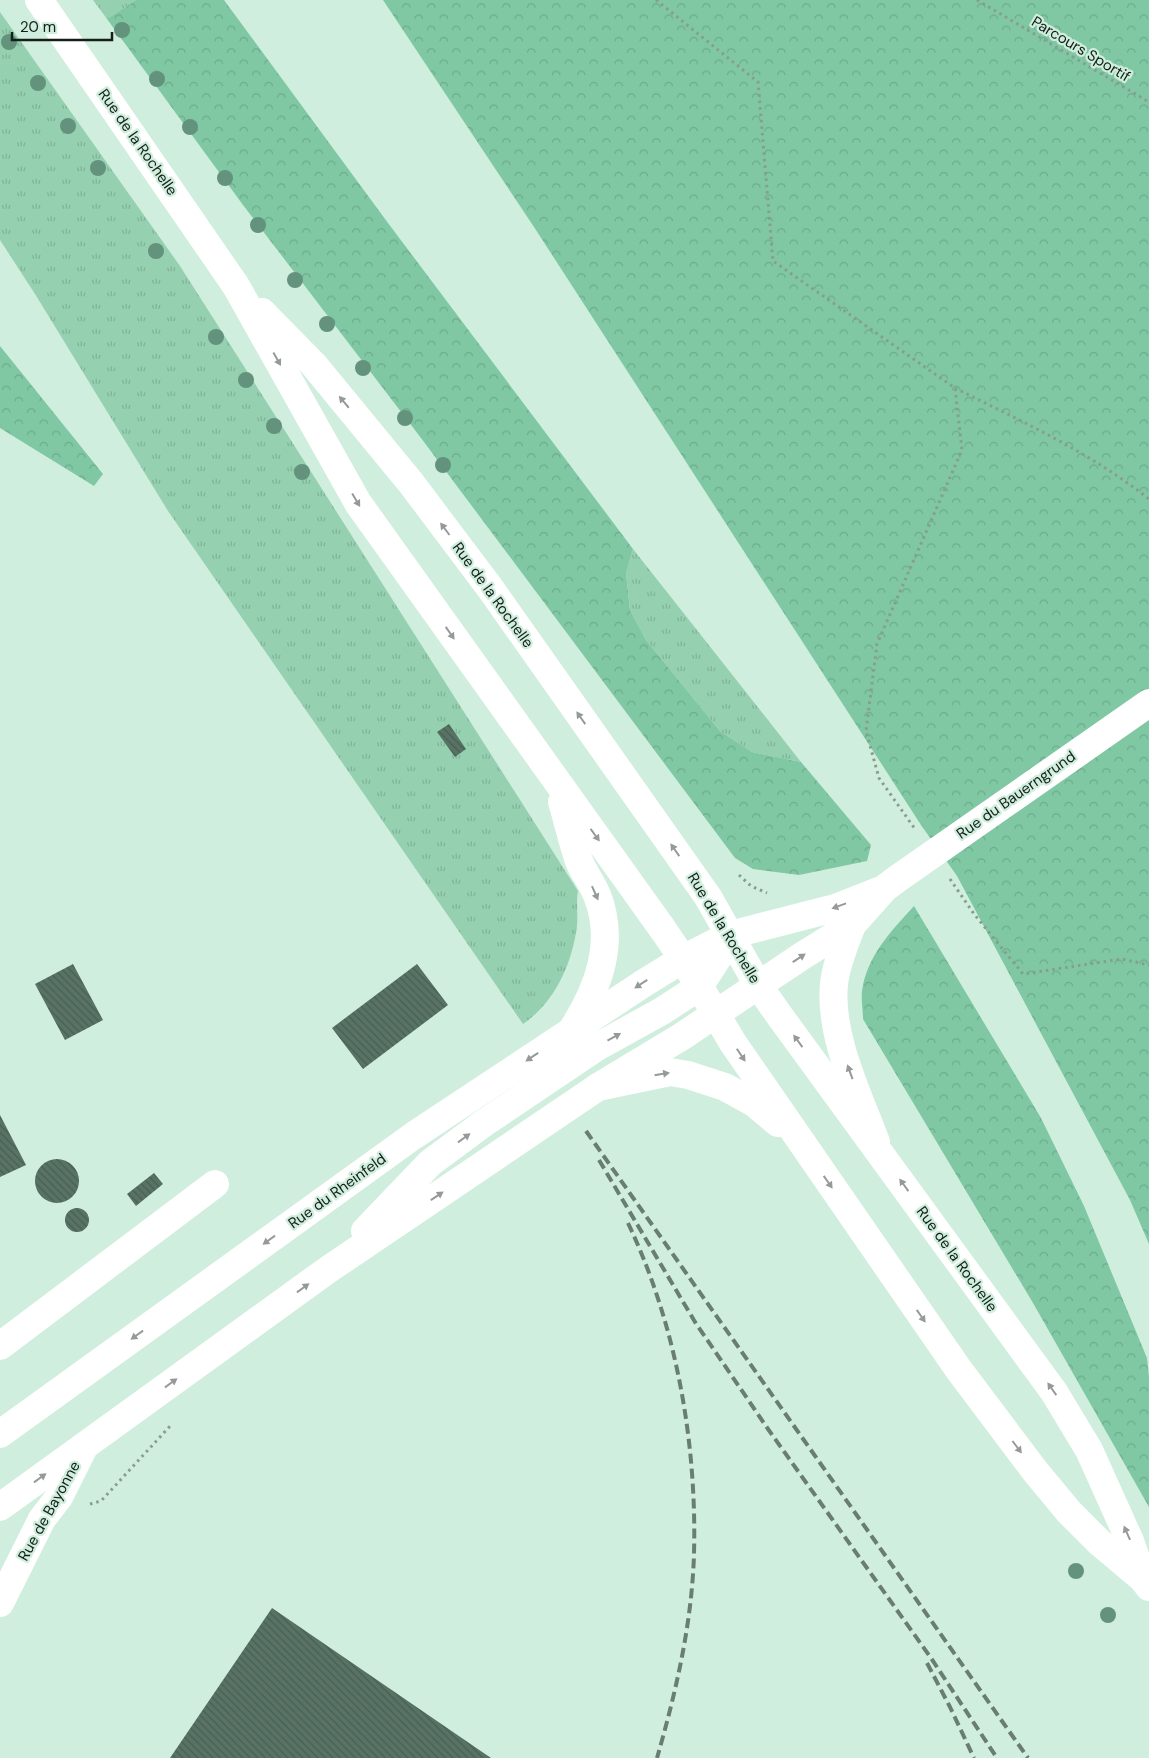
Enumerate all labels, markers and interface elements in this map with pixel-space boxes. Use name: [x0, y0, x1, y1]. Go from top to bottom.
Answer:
scale bar: [12, 10, 112, 42]
street label: Parcours Sportif: [1028, 12, 1134, 86]
text: 20 m: [20, 17, 56, 37]
street label: Rue de la Rochelle: [94, 85, 182, 199]
one-way arrow: [273, 351, 281, 366]
one-way arrow: [338, 396, 349, 409]
one-way arrow: [352, 494, 361, 507]
one-way arrow: [440, 523, 451, 536]
street label: Rue de la Rochelle: [448, 538, 538, 652]
one-way arrow: [445, 626, 455, 640]
one-way arrow: [576, 711, 586, 724]
street label: Rue du Bauerngrund: [953, 746, 1079, 844]
one-way arrow: [589, 828, 600, 841]
one-way arrow: [670, 843, 680, 857]
street label: Rue de la Rochelle: [683, 869, 765, 987]
one-way arrow: [592, 886, 600, 900]
one-way arrow: [832, 903, 847, 910]
one-way arrow: [792, 953, 805, 963]
one-way arrow: [635, 980, 648, 989]
one-way arrow: [607, 1033, 621, 1041]
one-way arrow: [793, 1034, 803, 1048]
one-way arrow: [736, 1048, 746, 1062]
one-way arrow: [525, 1052, 538, 1062]
one-way arrow: [846, 1064, 854, 1079]
one-way arrow: [655, 1069, 671, 1077]
one-way arrow: [457, 1132, 470, 1143]
street label: Rue du Rheinfeld: [284, 1149, 390, 1233]
one-way arrow: [823, 1176, 833, 1189]
one-way arrow: [899, 1178, 909, 1192]
one-way arrow: [430, 1191, 444, 1201]
street label: Rue de la Rochelle: [912, 1202, 1002, 1316]
one-way arrow: [262, 1235, 276, 1245]
one-way arrow: [296, 1283, 310, 1293]
one-way arrow: [916, 1309, 926, 1323]
one-way arrow: [131, 1330, 144, 1340]
one-way arrow: [164, 1378, 178, 1388]
one-way arrow: [1047, 1383, 1057, 1396]
one-way arrow: [1012, 1440, 1022, 1454]
street label: Rue de Bayonne: [13, 1458, 85, 1564]
one-way arrow: [33, 1473, 47, 1483]
one-way arrow: [1122, 1526, 1130, 1540]

